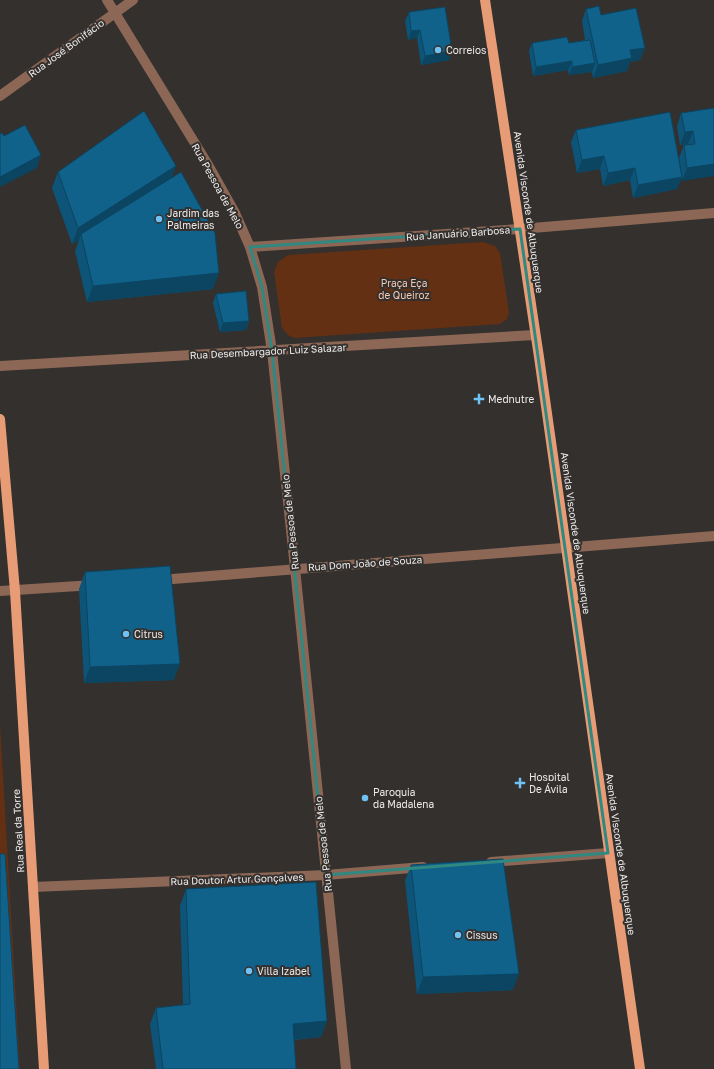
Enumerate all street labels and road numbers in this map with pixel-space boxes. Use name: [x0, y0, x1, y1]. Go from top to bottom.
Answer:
street label: Rua José Bonifácio: [26, 16, 106, 80]
street label: Avenida Visconde de Albuquerque: [512, 130, 546, 294]
street label: Rua Pessoa de Melo: [190, 141, 246, 231]
street label: Rua Januário Barbosa: [406, 223, 510, 243]
street label: Rua Desembargador Luiz Salazar: [189, 341, 347, 361]
street label: Avenida Visconde de Albuquerque: [559, 451, 593, 615]
street label: Rua Pessoa de Melo: [279, 474, 301, 570]
street label: Rua Dom João de Souza: [307, 553, 423, 573]
street label: Avenida Visconde de Albuquerque: [604, 772, 638, 936]
street label: Rua Real da Torre: [10, 789, 26, 873]
street label: Rua Pessoa de Melo: [312, 796, 334, 892]
street label: Rua Doutor Artur Gonçalves: [170, 871, 304, 887]

